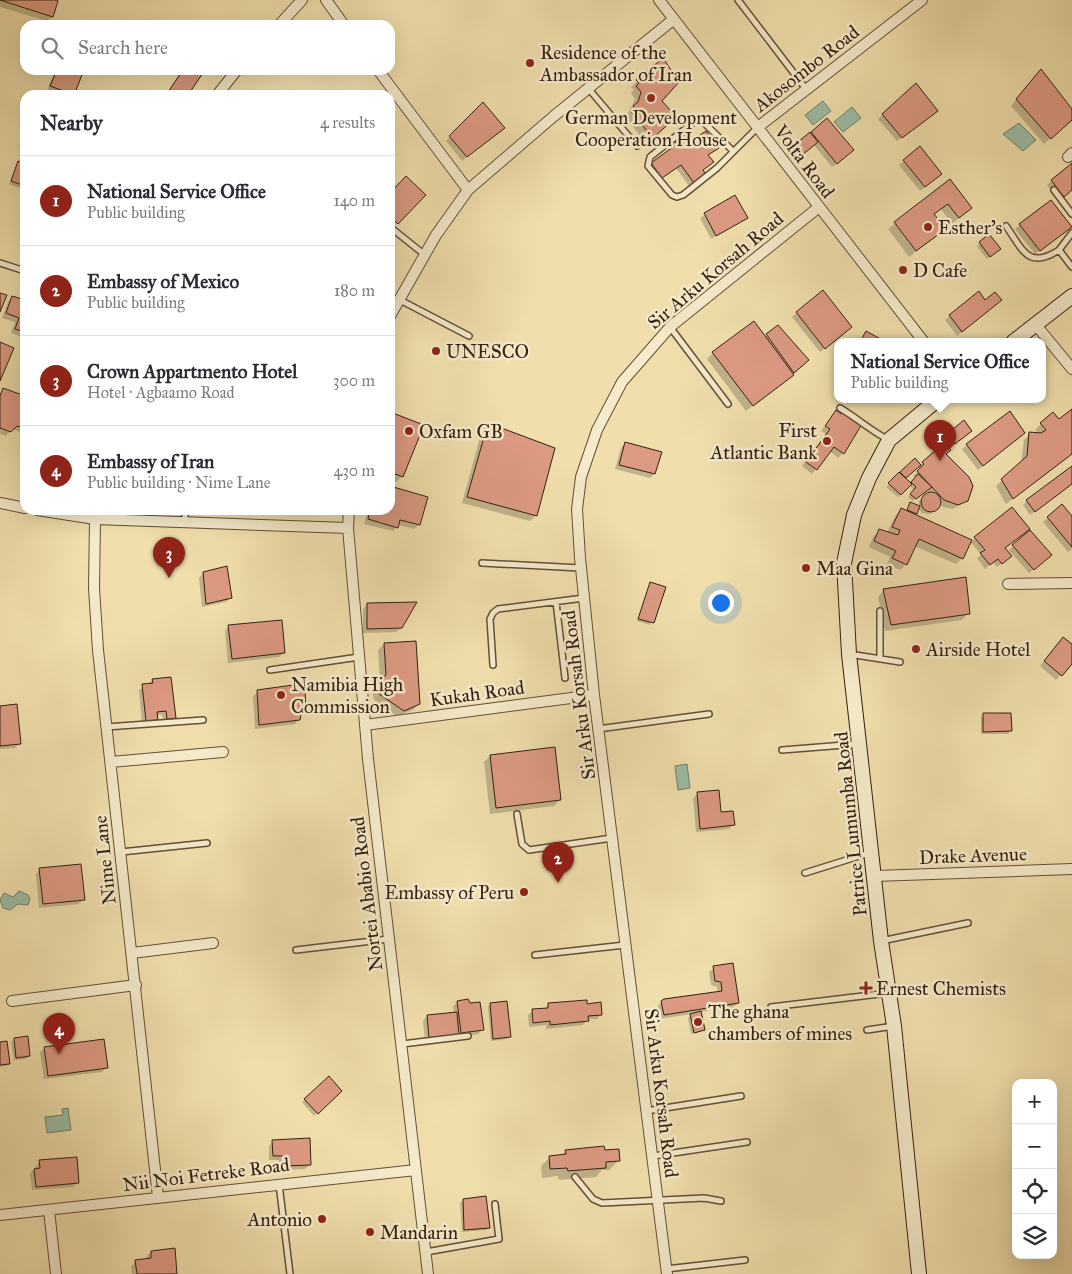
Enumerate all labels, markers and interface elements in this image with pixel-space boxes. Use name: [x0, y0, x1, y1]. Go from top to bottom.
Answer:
search box: [20, 20, 395, 75]
street label: Akosombo Road: [748, 20, 864, 117]
icon: search: [38, 34, 66, 62]
text: Search here: [78, 36, 168, 59]
place label: Residence of the Ambassador of Iran: [539, 41, 692, 86]
marker: Residence of the Ambassador of Iran: [524, 57, 536, 69]
marker: German Development Cooperation House: [645, 92, 657, 104]
place label: German Development Cooperation House: [565, 106, 737, 151]
text: Nearby: [40, 110, 103, 136]
text: 4 results: [320, 113, 375, 132]
street label: Volta Road: [769, 119, 840, 203]
text: National Service Office: [87, 180, 266, 203]
text: 1: [53, 191, 59, 210]
text: 140 m: [334, 191, 375, 210]
text: Public building: [87, 203, 185, 222]
street label: Sir Arku Korsah Road: [643, 207, 788, 334]
place label: Esther's: [938, 216, 1003, 239]
marker: Esther's: [922, 221, 934, 233]
place label: D Cafe: [913, 259, 967, 282]
marker: D Cafe: [897, 264, 909, 276]
text: Embassy of Mexico: [87, 270, 239, 293]
text: 2: [52, 281, 60, 300]
text: 180 m: [334, 281, 375, 300]
text: Public building: [87, 293, 185, 312]
popup: [834, 338, 1046, 403]
place label: UNESCO: [446, 340, 529, 363]
marker: UNESCO: [430, 345, 442, 357]
text: National Service Office: [851, 350, 1029, 373]
text: Crown Appartmento Hotel: [87, 360, 297, 383]
text: 3: [53, 371, 59, 390]
text: 300 m: [333, 371, 375, 390]
text: Public building: [851, 373, 948, 392]
text: Hotel · Agbaamo Road: [87, 383, 235, 402]
place label: First Atlantic Bank: [710, 419, 817, 464]
place label: Oxfam GB: [419, 420, 503, 443]
pin: 1: [924, 420, 956, 461]
marker: Oxfam GB: [403, 425, 415, 437]
marker: First Atlantic Bank: [821, 435, 833, 447]
text: Embassy of Iran: [87, 450, 214, 473]
text: 4: [52, 461, 60, 480]
text: 430 m: [333, 461, 375, 480]
text: Public building · Nime Lane: [87, 473, 270, 492]
pin: 3: [153, 537, 185, 578]
place label: Maa Gina: [816, 557, 894, 580]
marker: Maa Gina: [800, 562, 812, 574]
your location: [708, 590, 734, 616]
street label: Sir Arku Korsah Road: [557, 609, 600, 781]
place label: Airside Hotel: [925, 638, 1031, 661]
marker: Airside Hotel: [910, 643, 922, 655]
place label: Namibia High Commission: [291, 673, 404, 718]
street label: Kukah Road: [428, 675, 526, 712]
marker: Namibia High Commission: [275, 689, 287, 701]
street label: Patrice Lumumba Road: [829, 730, 872, 917]
street label: Nime Lane: [88, 814, 121, 906]
street label: Nortei Ababio Road: [346, 815, 387, 972]
pin: 2: [542, 842, 574, 883]
street label: Drake Avenue: [919, 842, 1027, 869]
place label: Embassy of Peru: [385, 881, 514, 904]
marker: Embassy of Peru: [518, 886, 530, 898]
place label: Ernest Chemists: [876, 977, 1006, 1000]
marker: Ernest Chemists: [860, 982, 872, 994]
place label: The ghana chambers of mines: [708, 1000, 852, 1045]
street label: Sir Arku Korsah Road: [640, 1007, 683, 1179]
pin: 4: [43, 1013, 75, 1054]
marker: The ghana chambers of mines: [692, 1016, 704, 1028]
map controls: [1012, 1079, 1057, 1259]
button: +: [1012, 1079, 1057, 1124]
button: −: [1012, 1124, 1057, 1169]
street label: Nii Noi Fetreke Road: [121, 1153, 291, 1196]
button: locate: [1012, 1169, 1057, 1214]
place label: Antonio: [246, 1208, 312, 1231]
marker: Antonio: [316, 1213, 328, 1225]
button: layers: [1012, 1214, 1057, 1259]
place label: Mandarin: [380, 1221, 458, 1244]
marker: Mandarin: [364, 1226, 376, 1238]

